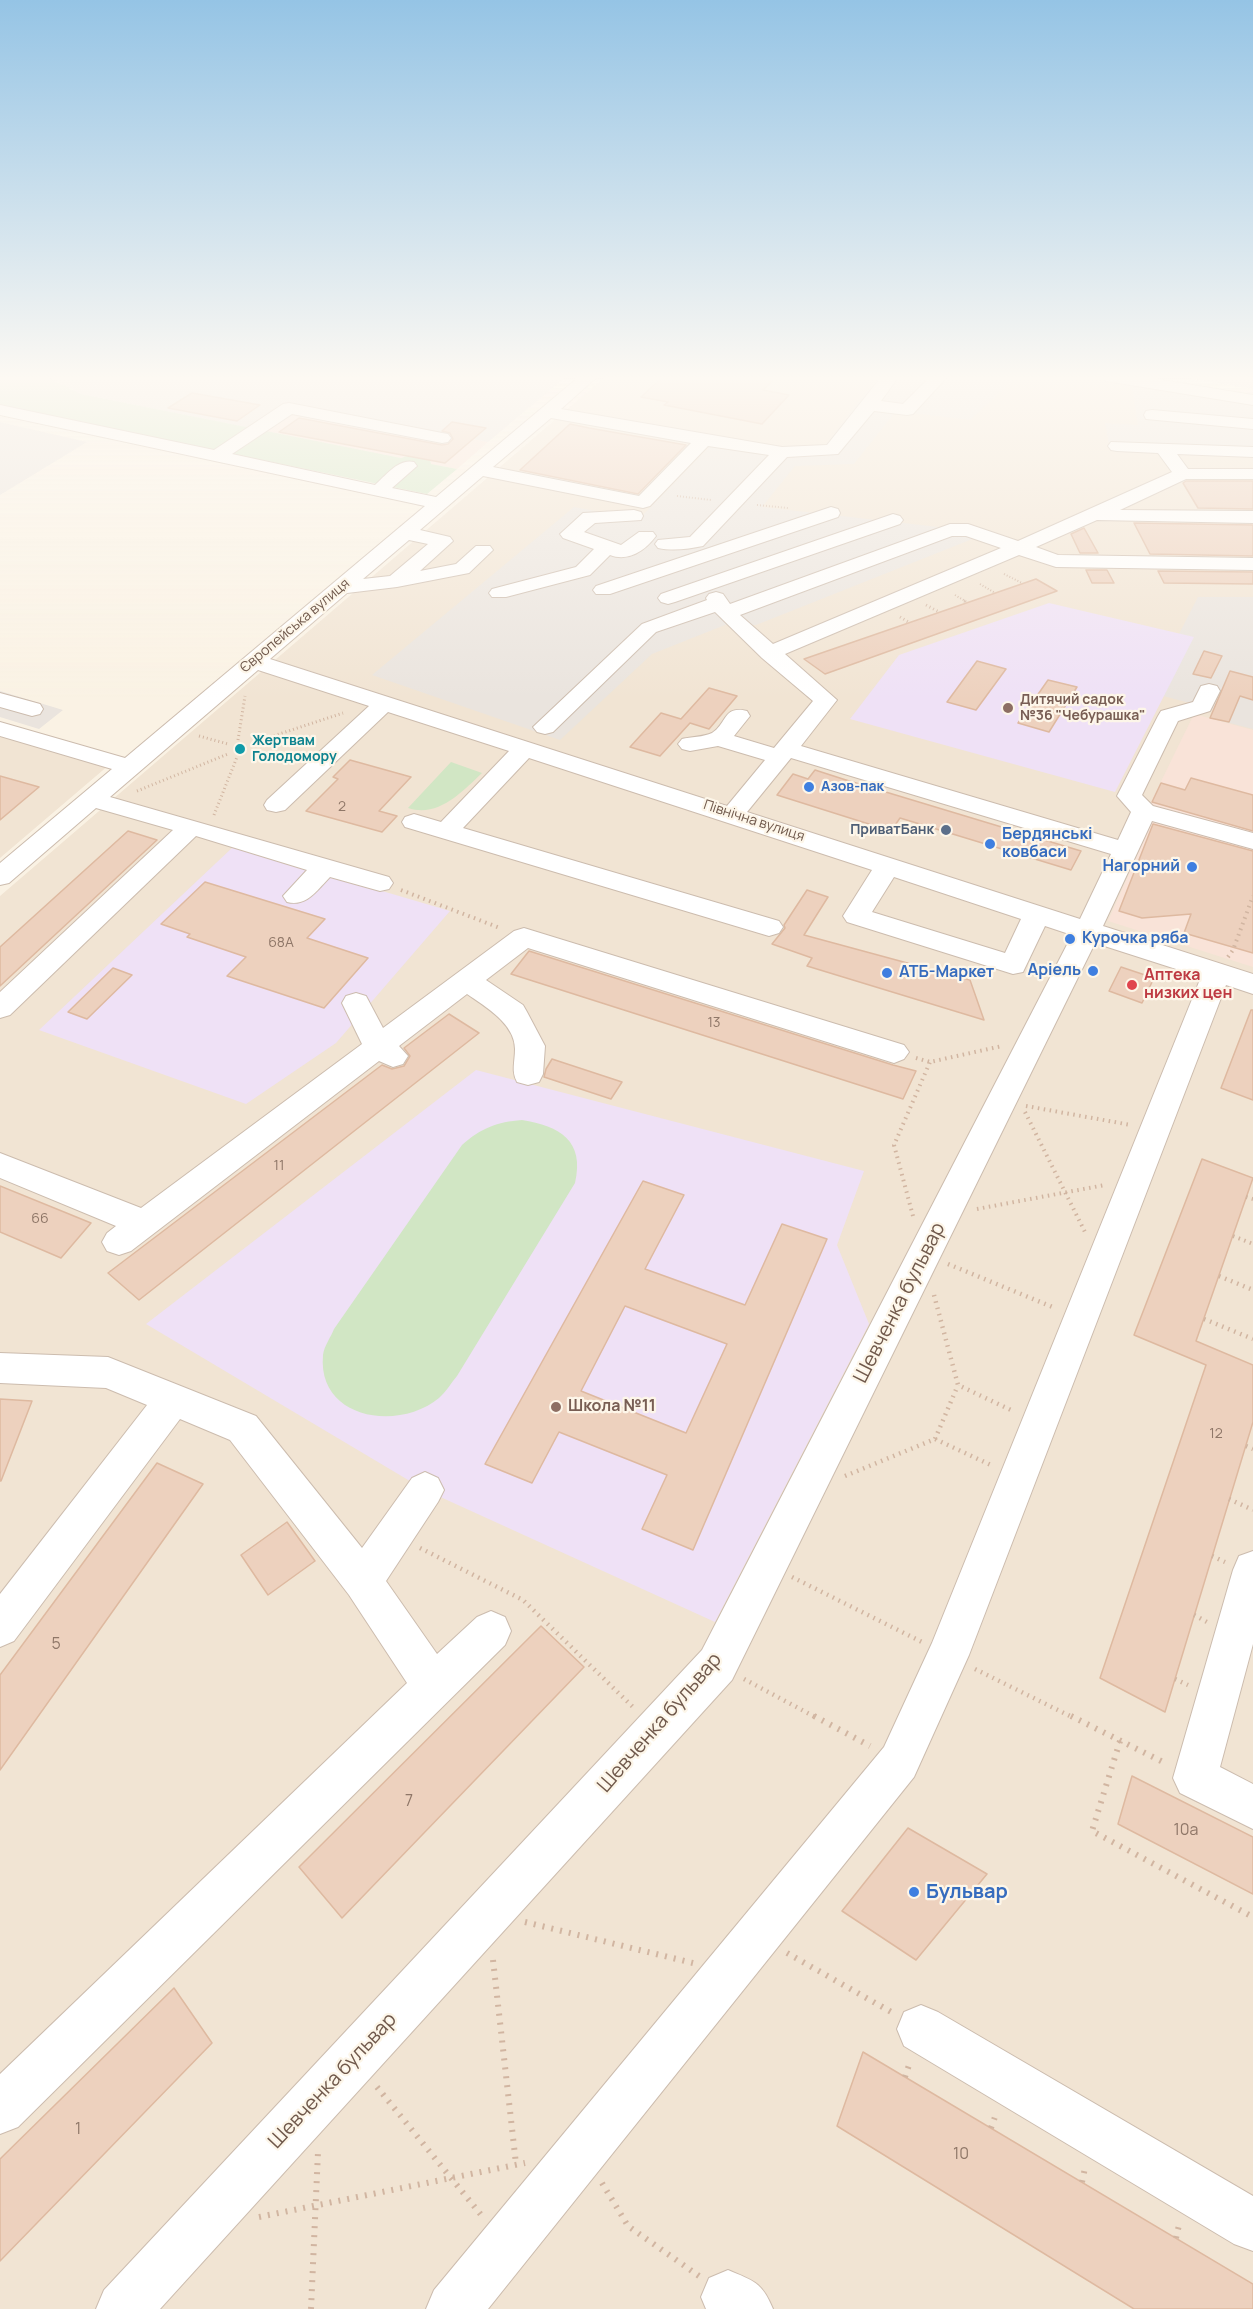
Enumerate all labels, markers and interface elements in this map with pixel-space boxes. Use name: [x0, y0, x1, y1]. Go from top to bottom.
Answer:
street label: Європейська вулиця: [237, 575, 353, 677]
place label: Дитячий садок №36 "Чебурашка": [1020, 692, 1145, 724]
marker: Дитячий садок №36 "Чебурашка": [1001, 701, 1015, 715]
place label: Жертвам Голодомору: [252, 733, 337, 766]
marker: Жертвам Голодомору: [233, 742, 247, 756]
place label: Азов-пак: [821, 779, 884, 795]
marker: Азов-пак: [802, 780, 816, 794]
street label: Північна вулиця: [701, 797, 807, 845]
house number: 2: [338, 799, 346, 815]
place label: ПриватБанк: [850, 822, 934, 838]
marker: ПриватБанк: [939, 823, 953, 837]
place label: Бердянські ковбаси: [1002, 825, 1093, 863]
marker: Бердянські ковбаси: [983, 837, 997, 851]
place label: Нагорний: [1103, 857, 1180, 877]
marker: Нагорний: [1185, 860, 1199, 874]
place label: Курочка ряба: [1082, 929, 1189, 949]
marker: Курочка ряба: [1063, 932, 1077, 946]
house number: 68А: [268, 935, 294, 951]
place label: Аріель: [1028, 961, 1081, 981]
place label: АТБ-Маркет: [899, 963, 994, 983]
marker: Аріель: [1086, 964, 1100, 978]
marker: АТБ-Маркет: [880, 966, 894, 980]
place label: Аптека низких цен: [1144, 966, 1232, 1004]
marker: Аптека низких цен: [1125, 978, 1139, 992]
house number: 13: [707, 1015, 721, 1031]
house number: 11: [274, 1158, 284, 1174]
house number: 66: [31, 1211, 49, 1227]
street label: Шевченка бульвар: [849, 1219, 951, 1387]
place label: Школа №11: [568, 1397, 656, 1417]
marker: Школа №11: [549, 1400, 563, 1414]
house number: 12: [1209, 1426, 1223, 1442]
house number: 5: [51, 1635, 61, 1655]
street label: Шевченка бульвар: [593, 1648, 727, 1798]
house number: 7: [405, 1792, 413, 1812]
house number: 10а: [1174, 1821, 1198, 1841]
place label: Бульвар: [926, 1880, 1008, 1904]
marker: Бульвар: [907, 1885, 921, 1899]
street label: Шевченка бульвар: [264, 2008, 402, 2154]
house number: 1: [75, 2120, 81, 2140]
house number: 10: [953, 2145, 969, 2165]

